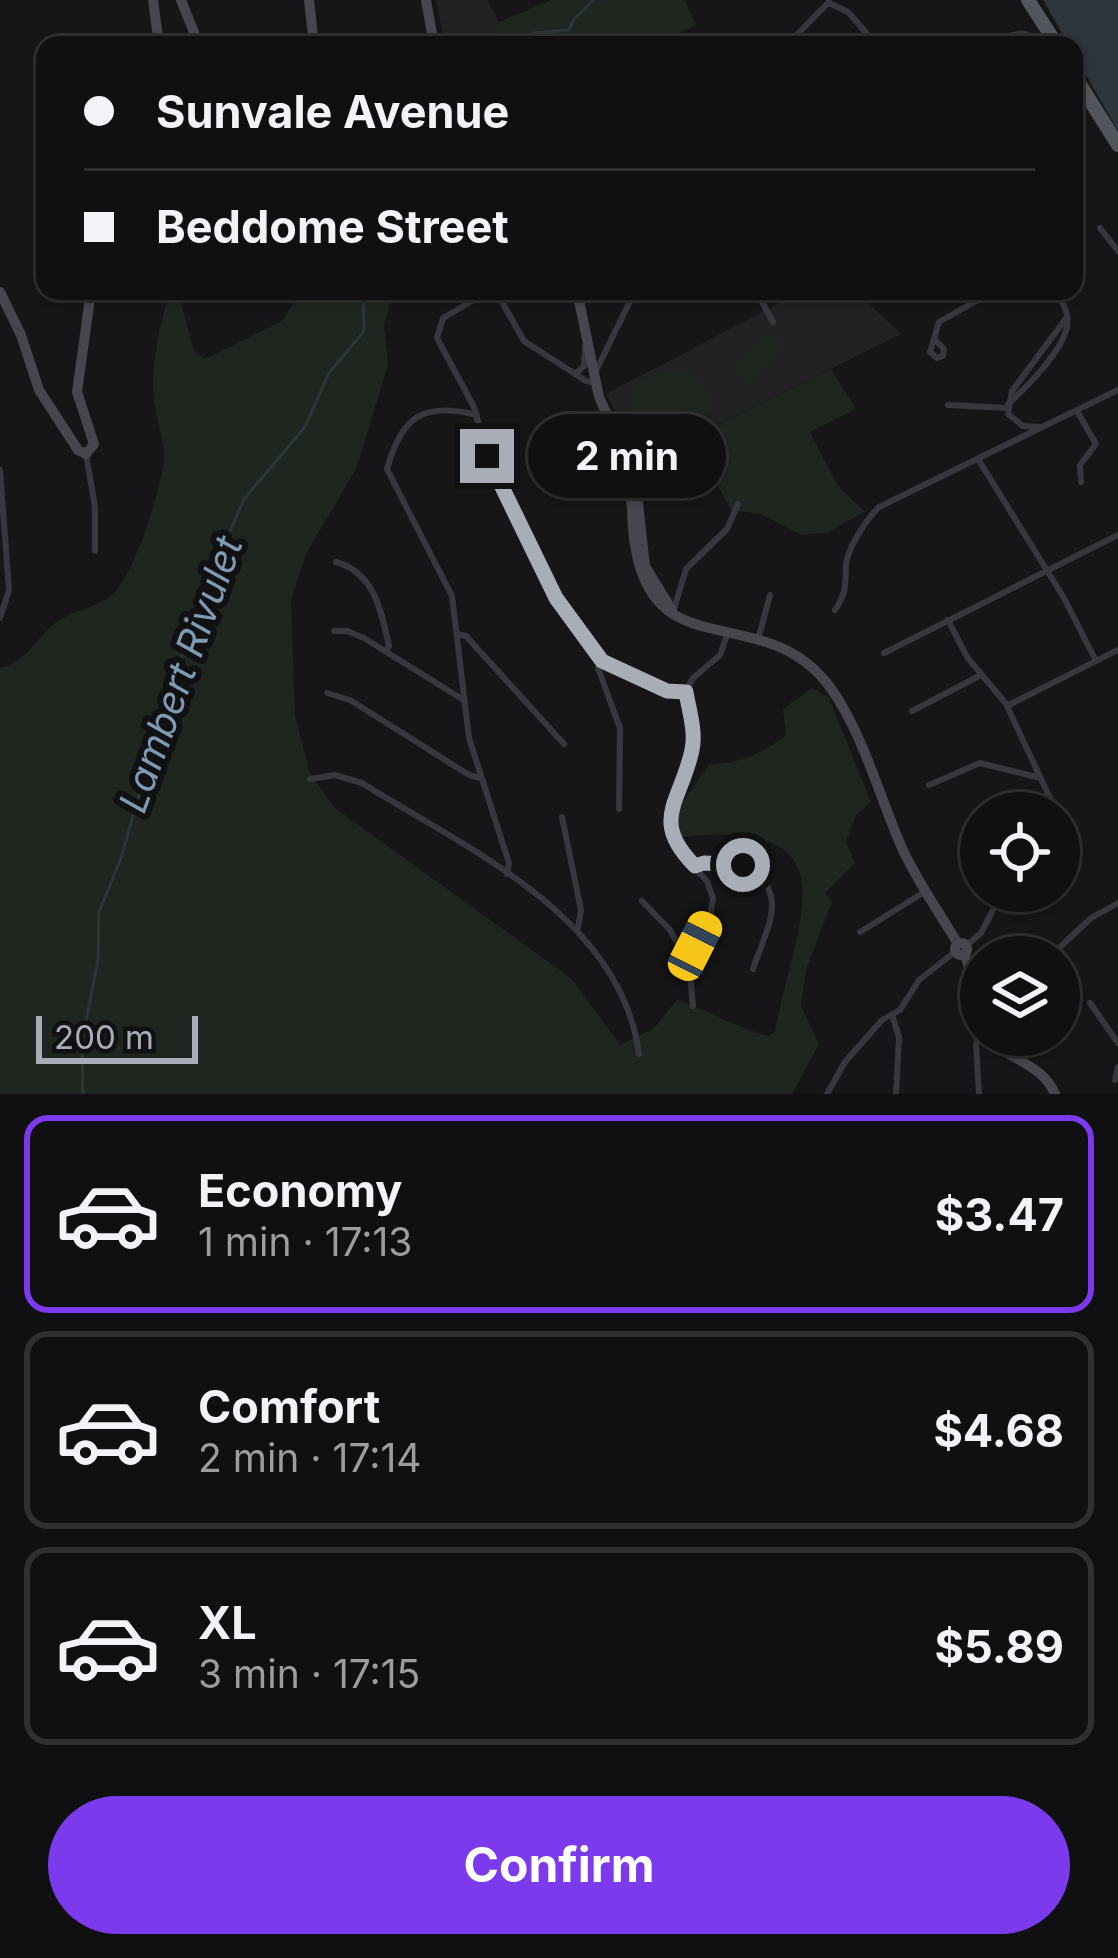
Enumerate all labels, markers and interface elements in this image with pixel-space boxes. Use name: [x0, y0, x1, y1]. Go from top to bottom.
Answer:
text: Sunvale Avenue: [156, 84, 509, 139]
text: Beddome Street: [156, 199, 509, 254]
callout: 2 min: [529, 414, 727, 498]
route end: [460, 429, 514, 483]
text: 2 min: [575, 432, 679, 479]
water label: Lambert Rivulet: [108, 529, 252, 818]
map controls: [960, 792, 1080, 1056]
button: locate: [960, 792, 1080, 912]
route start: [716, 838, 770, 892]
car: [663, 906, 727, 986]
button: layers: [960, 936, 1080, 1056]
scale bar: [36, 1010, 198, 1063]
text: 200 m: [54, 1017, 154, 1057]
icon: car: [54, 1160, 162, 1268]
text: Economy: [198, 1163, 402, 1218]
text: $3.47: [935, 1187, 1064, 1242]
text: 1 min · 17:13: [198, 1218, 412, 1265]
icon: car: [54, 1376, 162, 1484]
text: Comfort: [198, 1379, 380, 1434]
text: $4.68: [933, 1403, 1064, 1458]
text: 2 min · 17:14: [198, 1434, 422, 1481]
icon: car: [54, 1592, 162, 1700]
text: XL: [198, 1595, 257, 1650]
text: $5.89: [935, 1619, 1064, 1674]
text: 3 min · 17:15: [198, 1650, 420, 1697]
button: Confirm: [48, 1796, 1070, 1934]

